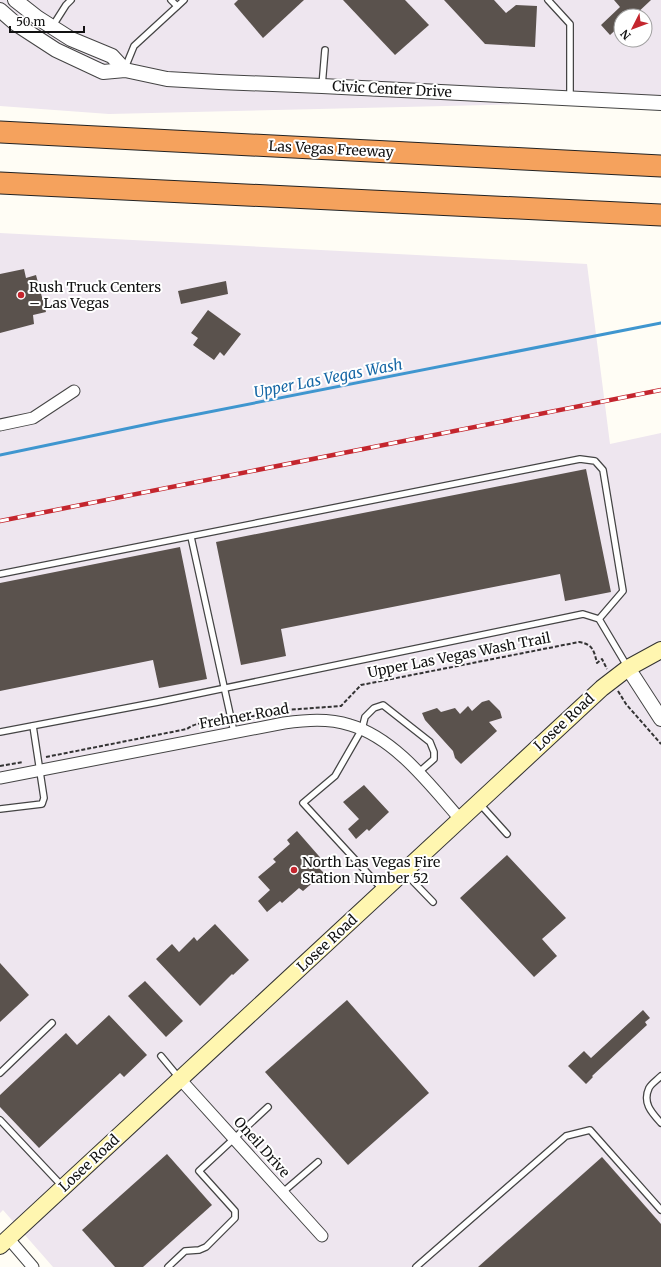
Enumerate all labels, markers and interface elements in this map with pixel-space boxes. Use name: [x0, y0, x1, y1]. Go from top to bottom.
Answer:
scale bar: [10, 8, 84, 34]
north arrow: [613, 8, 653, 48]
text: 50 m: [16, 14, 45, 29]
text: N: [617, 27, 634, 43]
street label: Civic Center Drive: [332, 77, 452, 101]
street label: Las Vegas Freeway: [268, 137, 395, 161]
place label: Rush Truck Centers – Las Vegas: [29, 278, 161, 312]
marker: Rush Truck Centers – Las Vegas: [16, 290, 26, 300]
water label: Upper Las Vegas Wash: [252, 354, 404, 402]
street label: Upper Las Vegas Wash Trail: [366, 628, 553, 682]
street label: Losee Road: [530, 689, 598, 755]
street label: Frehner Road: [198, 699, 291, 733]
place label: North Las Vegas Fire Station Number 52: [302, 853, 440, 887]
marker: North Las Vegas Fire Station Number 52: [289, 865, 299, 875]
street label: Losee Road: [293, 910, 361, 976]
street label: Oneil Drive: [230, 1113, 294, 1181]
street label: Losee Road: [55, 1130, 123, 1196]

